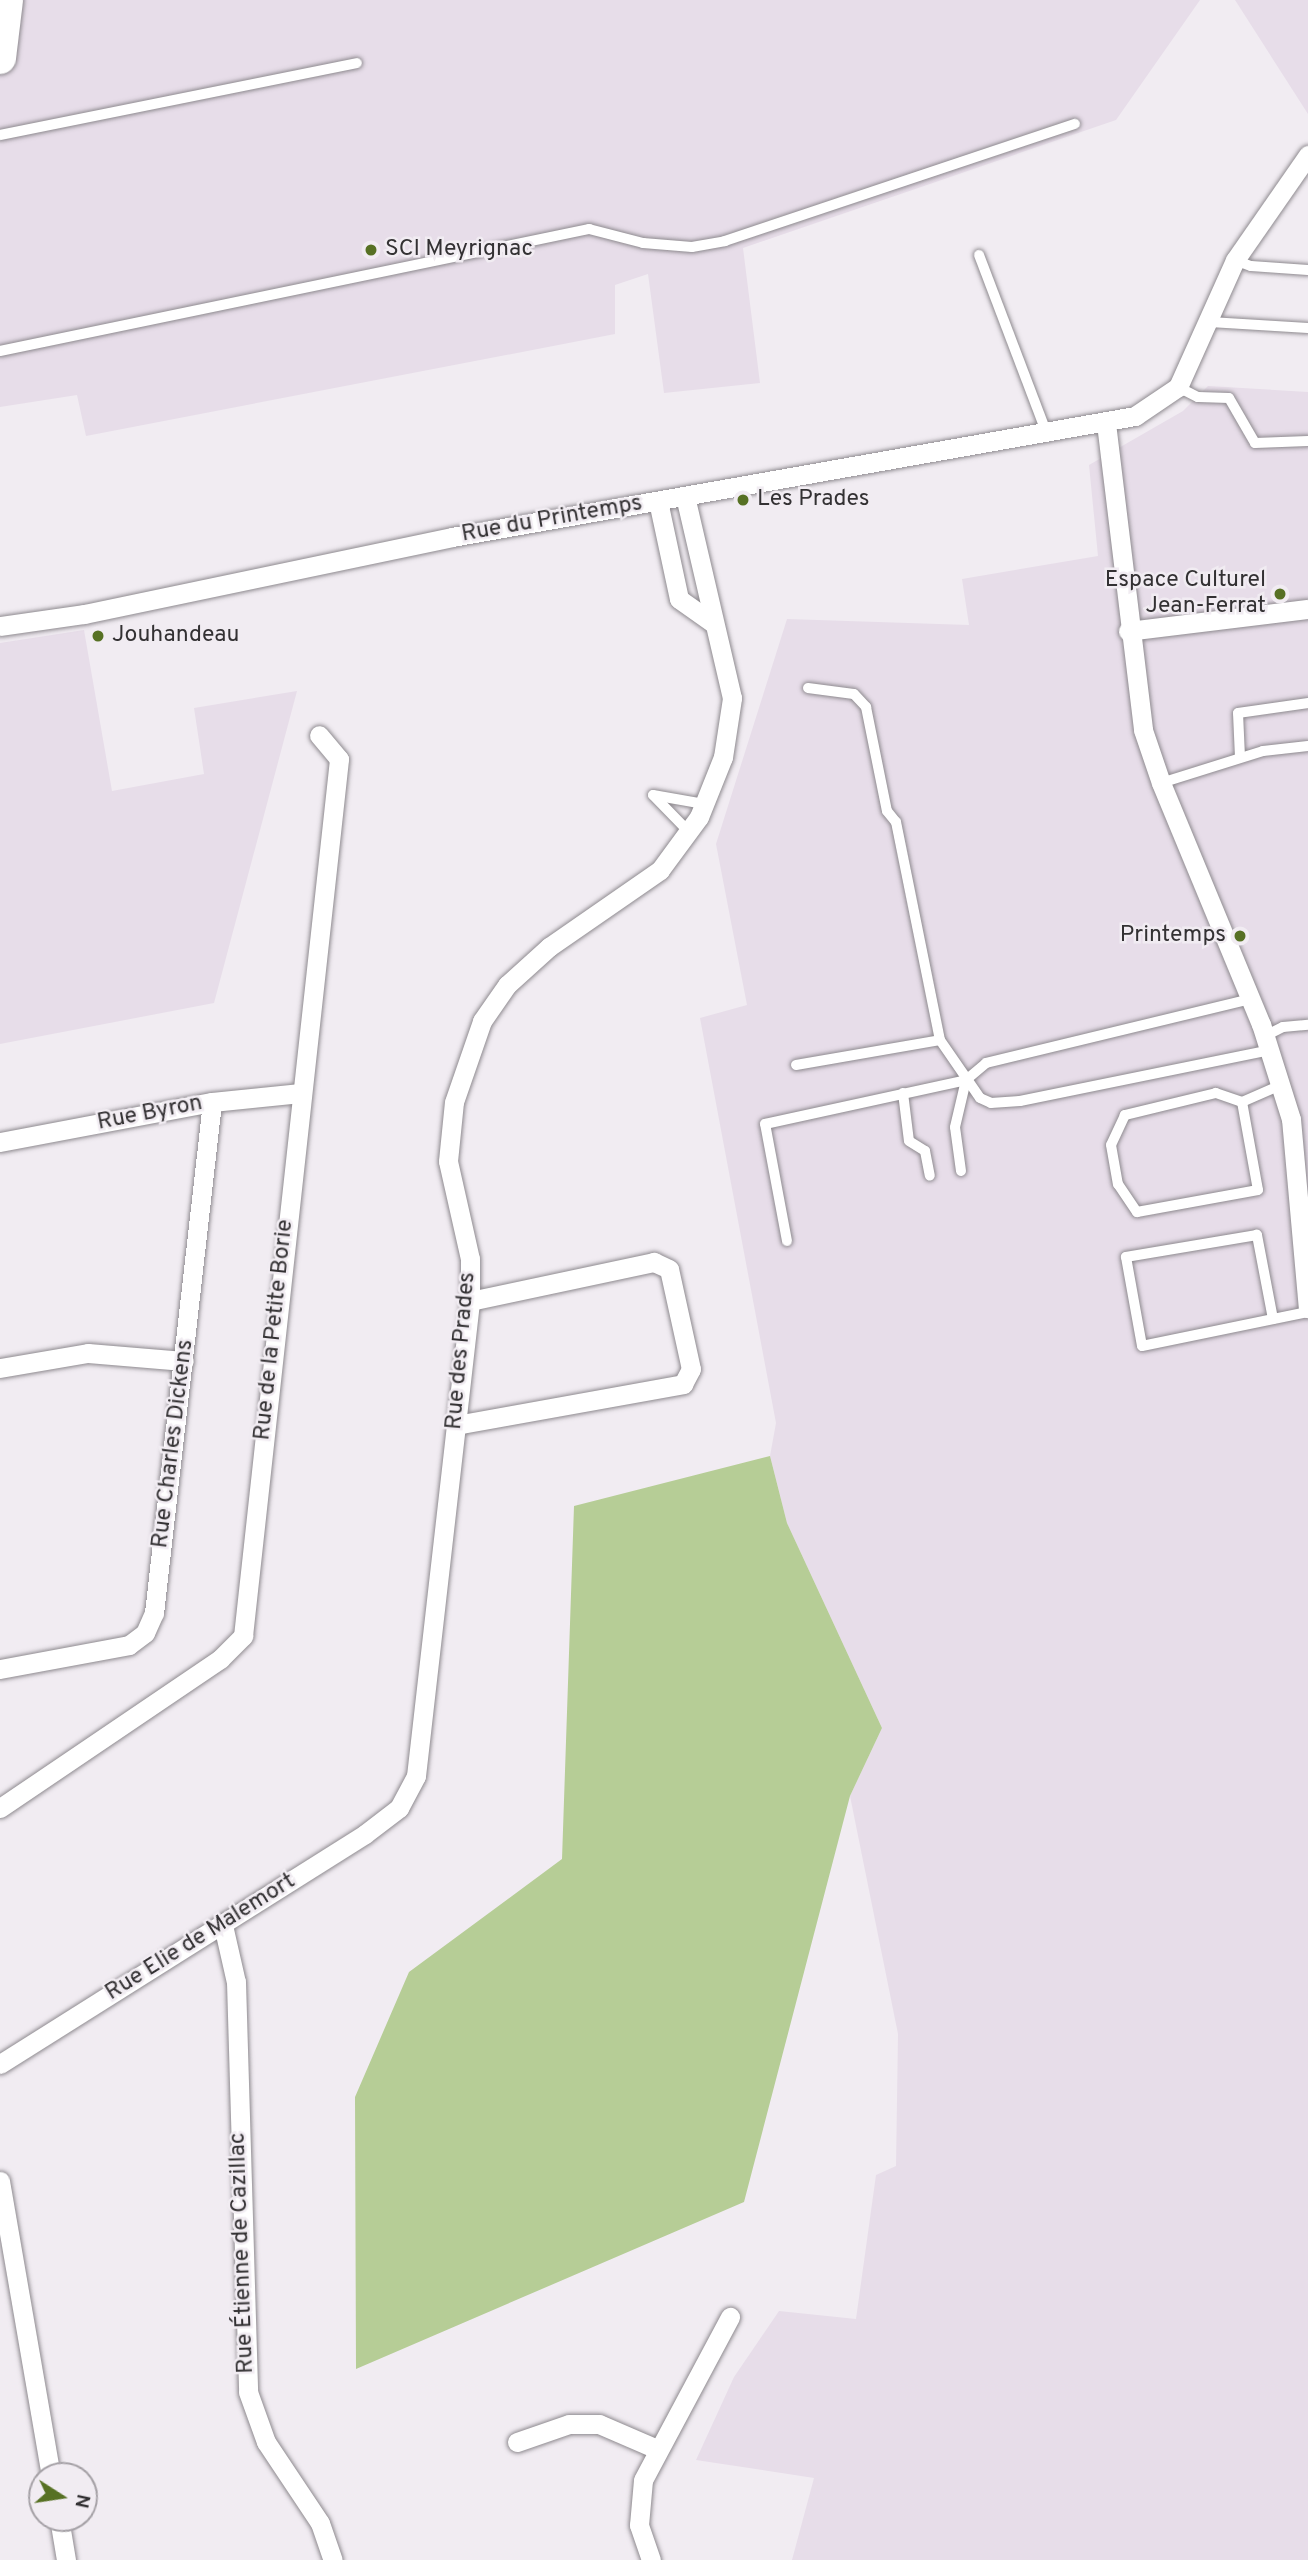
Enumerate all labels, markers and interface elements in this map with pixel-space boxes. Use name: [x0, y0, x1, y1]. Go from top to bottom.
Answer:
place label: SCI Meyrignac: [385, 236, 533, 264]
marker: SCI Meyrignac: [363, 242, 379, 258]
place label: Les Prades: [757, 486, 869, 514]
street label: Rue du Printemps: [459, 491, 645, 549]
marker: Les Prades: [735, 492, 751, 508]
place label: Espace Culturel Jean-Ferrat: [1105, 567, 1266, 621]
marker: Espace Culturel Jean-Ferrat: [1272, 586, 1288, 602]
place label: Jouhandeau: [112, 622, 239, 650]
marker: Jouhandeau: [90, 628, 106, 644]
place label: Printemps: [1120, 922, 1226, 950]
marker: Printemps: [1232, 928, 1248, 944]
street label: Rue Byron: [95, 1090, 205, 1138]
street label: Rue de la Petite Borie: [250, 1218, 300, 1442]
street label: Rue des Prades: [441, 1271, 483, 1431]
street label: Rue Charles Dickens: [148, 1338, 200, 1550]
street label: Rue Elie de Malemort: [101, 1868, 301, 2008]
street label: Rue Étienne de Cazillac: [225, 2132, 261, 2374]
north arrow: [28, 2462, 98, 2532]
text: N: [68, 2492, 95, 2510]

